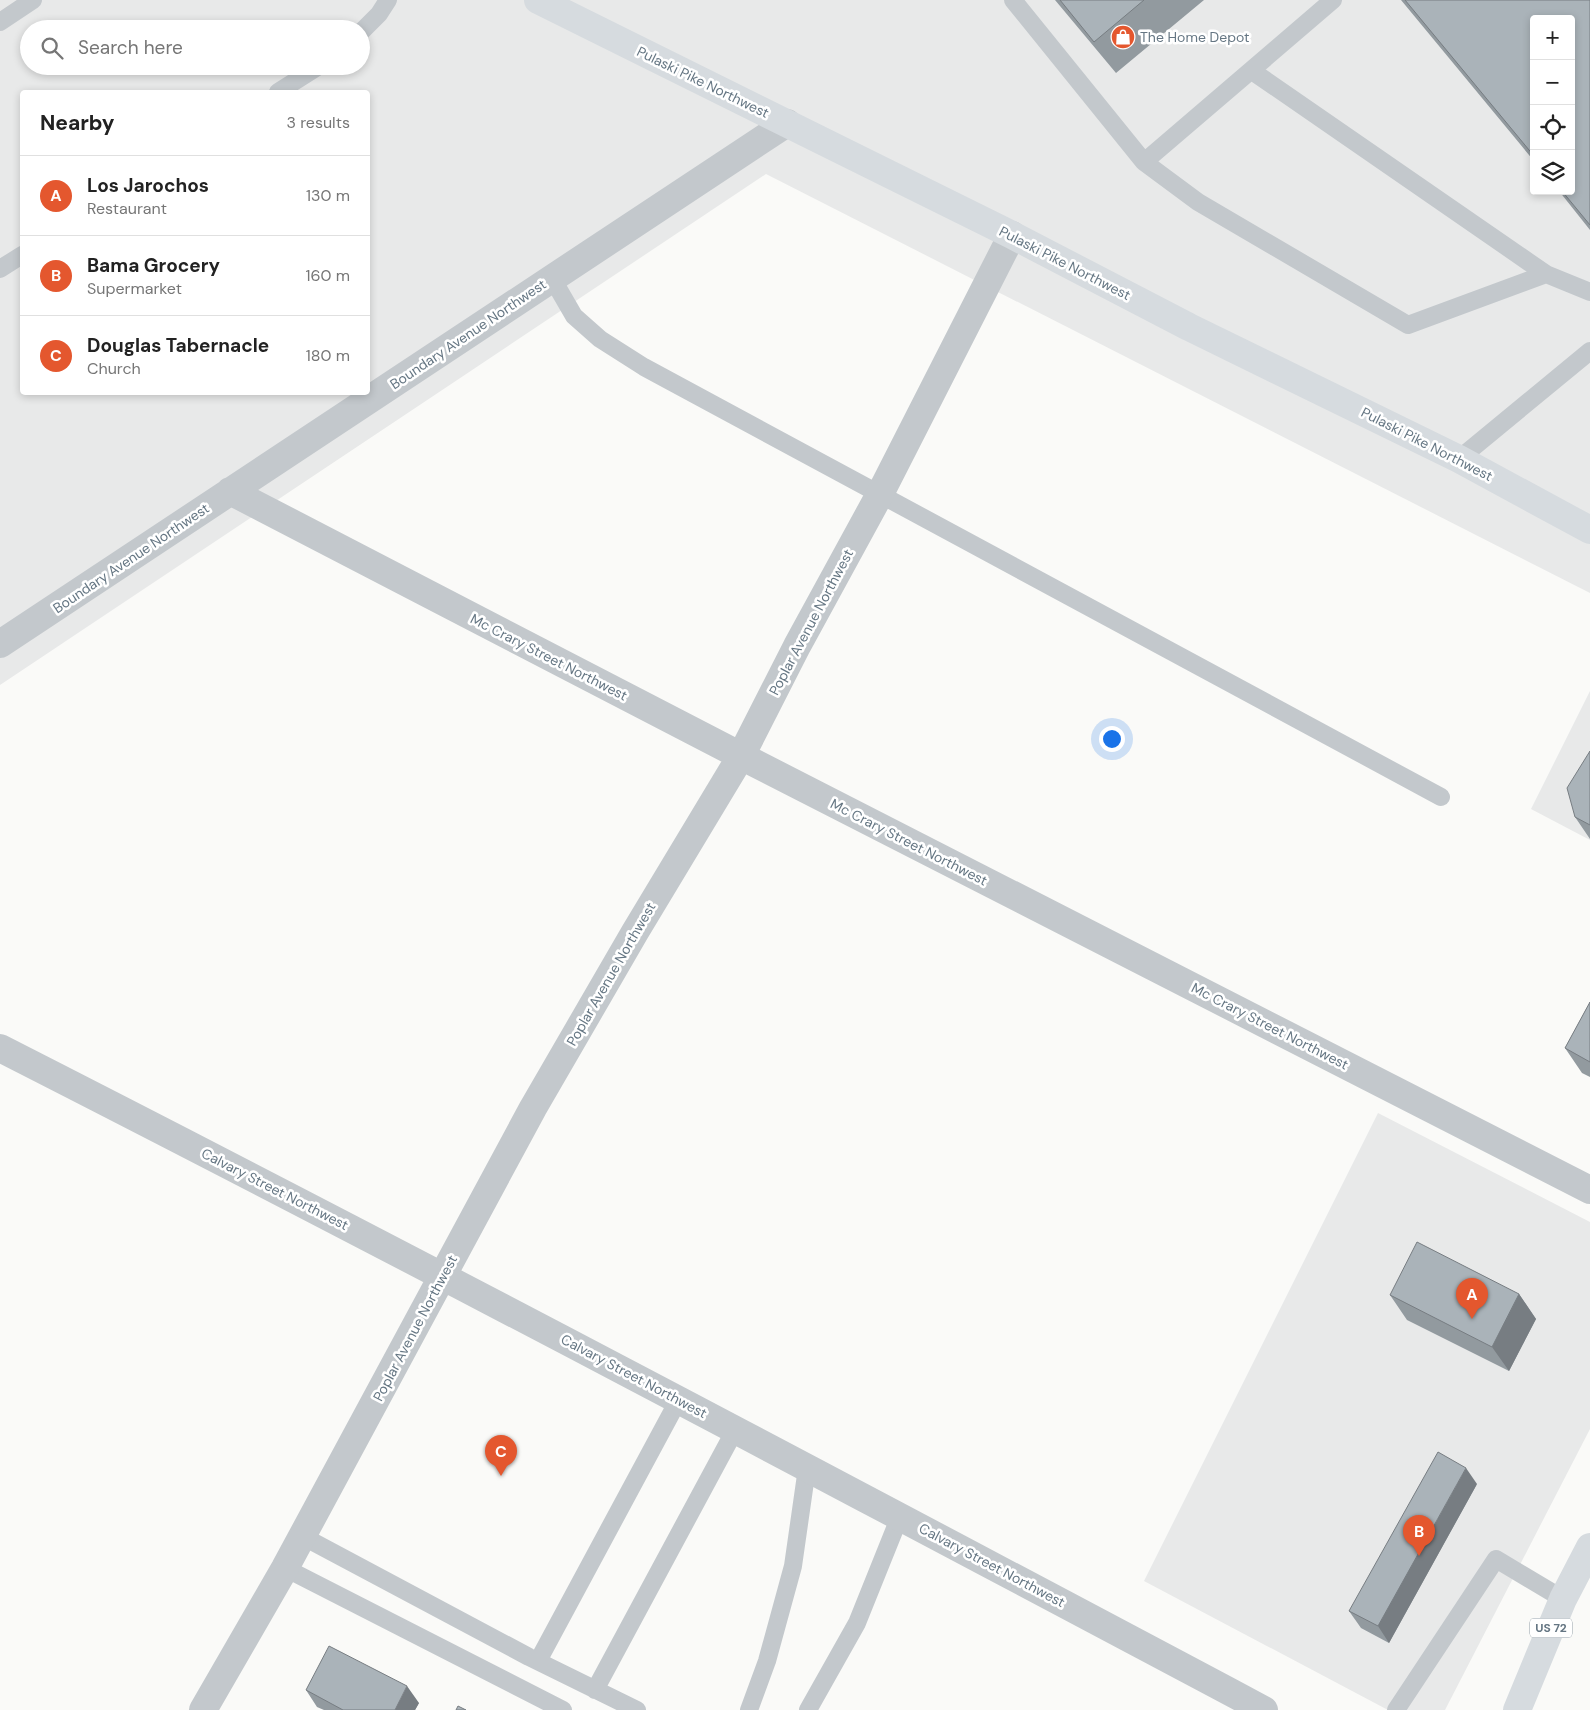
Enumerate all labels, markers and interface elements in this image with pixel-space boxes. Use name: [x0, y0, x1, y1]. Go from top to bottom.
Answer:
map controls: [1530, 15, 1575, 195]
button: +: [1530, 15, 1575, 60]
search box: [20, 20, 370, 75]
shop icon: The Home Depot: [1110, 24, 1136, 50]
place label: The Home Depot: [1140, 28, 1249, 46]
icon: search: [38, 34, 66, 62]
text: Search here: [78, 35, 183, 60]
street label: Pulaski Pike Northwest: [634, 42, 772, 122]
button: −: [1530, 60, 1575, 105]
button: locate: [1530, 105, 1575, 150]
text: Nearby: [40, 109, 114, 137]
text: 3 results: [287, 112, 350, 133]
button: layers: [1530, 150, 1575, 195]
text: Los Jarochos: [87, 173, 209, 198]
text: A: [50, 185, 62, 206]
text: 130 m: [306, 185, 350, 206]
text: Restaurant: [87, 198, 167, 219]
street label: Pulaski Pike Northwest: [996, 222, 1134, 304]
text: Bama Grocery: [87, 253, 220, 278]
text: B: [51, 265, 61, 286]
text: 160 m: [306, 265, 350, 286]
street label: Boundary Avenue Northwest: [387, 275, 549, 393]
text: Supermarket: [87, 278, 182, 299]
text: Douglas Tabernacle: [87, 333, 269, 358]
text: C: [50, 345, 62, 366]
text: 180 m: [306, 345, 350, 366]
text: Church: [87, 358, 141, 379]
street label: Pulaski Pike Northwest: [1358, 403, 1496, 485]
street label: Boundary Avenue Northwest: [50, 499, 212, 617]
street label: Poplar Avenue Northwest: [765, 546, 857, 698]
street label: Mc Crary Street Northwest: [468, 610, 630, 704]
your location: [1099, 726, 1125, 752]
street label: Mc Crary Street Northwest: [828, 795, 990, 889]
street label: Poplar Avenue Northwest: [562, 899, 660, 1049]
street label: Mc Crary Street Northwest: [1189, 979, 1351, 1073]
street label: Calvary Street Northwest: [198, 1144, 352, 1234]
street label: Poplar Avenue Northwest: [369, 1252, 461, 1404]
pin: A: [1456, 1278, 1488, 1319]
street label: Calvary Street Northwest: [558, 1330, 710, 1422]
pin: C: [485, 1435, 517, 1476]
pin: B: [1403, 1515, 1435, 1556]
street label: Calvary Street Northwest: [916, 1519, 1068, 1611]
road number: US 72: [1530, 1619, 1572, 1638]

